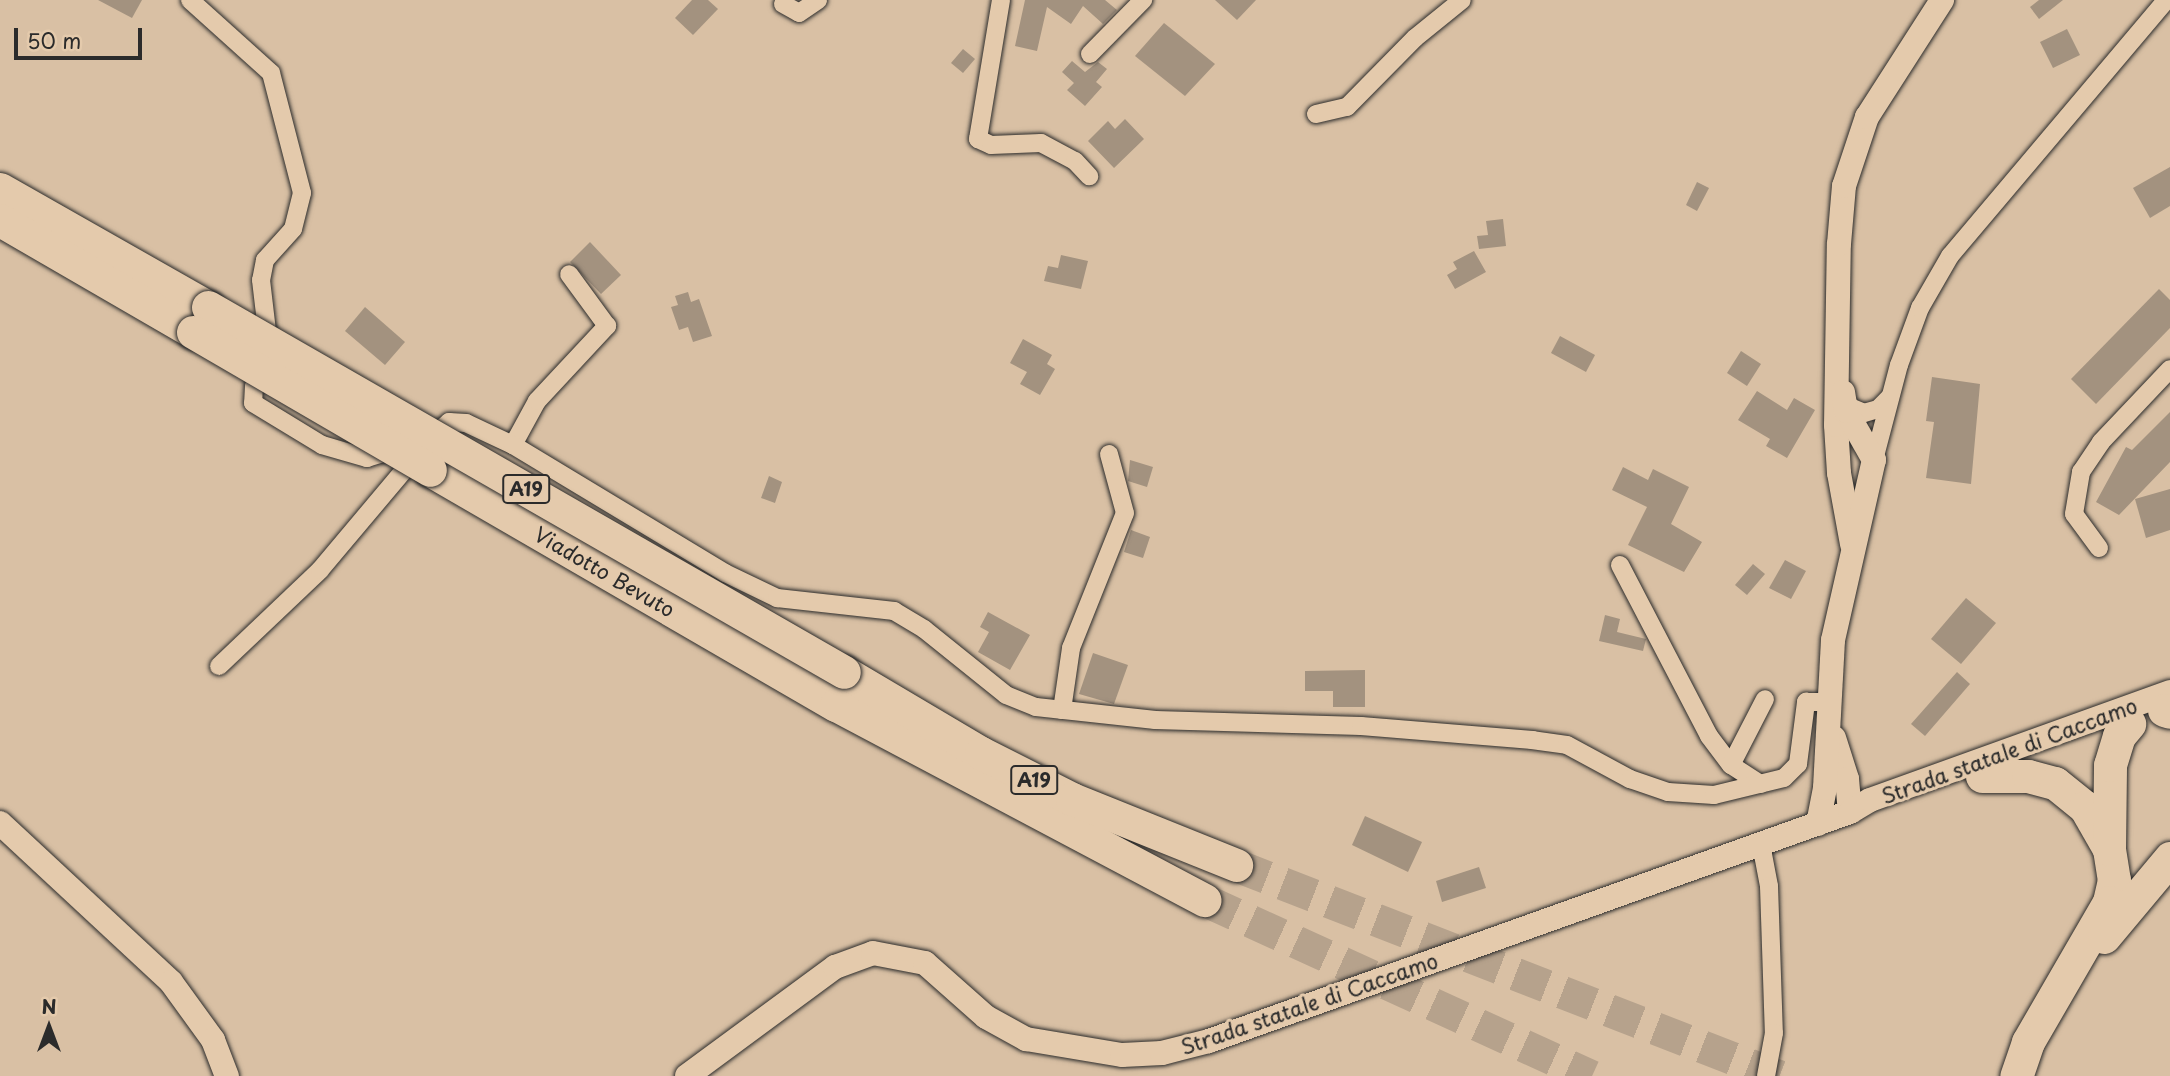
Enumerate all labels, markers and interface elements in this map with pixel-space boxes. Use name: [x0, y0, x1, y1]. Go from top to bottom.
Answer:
scale bar: [18, 14, 145, 58]
text: 50 m: [27, 24, 81, 56]
road number: A19: [502, 474, 550, 504]
street label: Viadotto Bevuto: [529, 520, 681, 622]
street label: Strada statale di Caccamo: [1876, 691, 2142, 809]
road number: A19: [1010, 764, 1058, 796]
street label: Strada statale di Caccamo: [1176, 947, 1442, 1059]
north arrow: [14, 992, 84, 1062]
text: N: [41, 992, 57, 1020]

